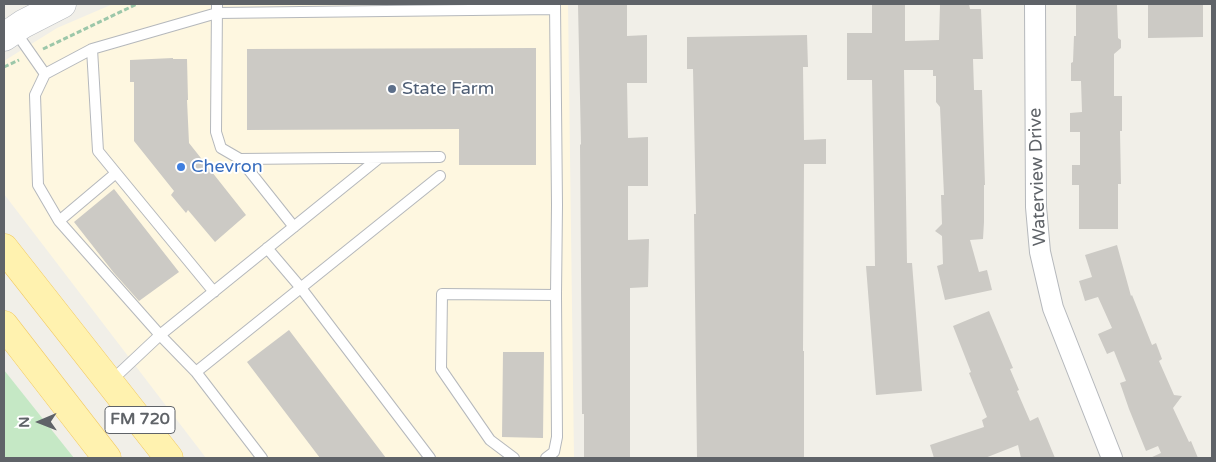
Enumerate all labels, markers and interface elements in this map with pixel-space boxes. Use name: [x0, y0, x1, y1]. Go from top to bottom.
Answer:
place label: State Farm: [402, 78, 494, 100]
marker: State Farm: [386, 83, 398, 95]
street label: Waterview Drive: [1025, 107, 1051, 247]
place label: Chevron: [191, 156, 263, 178]
marker: Chevron: [175, 161, 187, 173]
north arrow: [15, 397, 65, 447]
road number: FM 720: [105, 406, 175, 434]
text: N: [16, 416, 33, 428]

